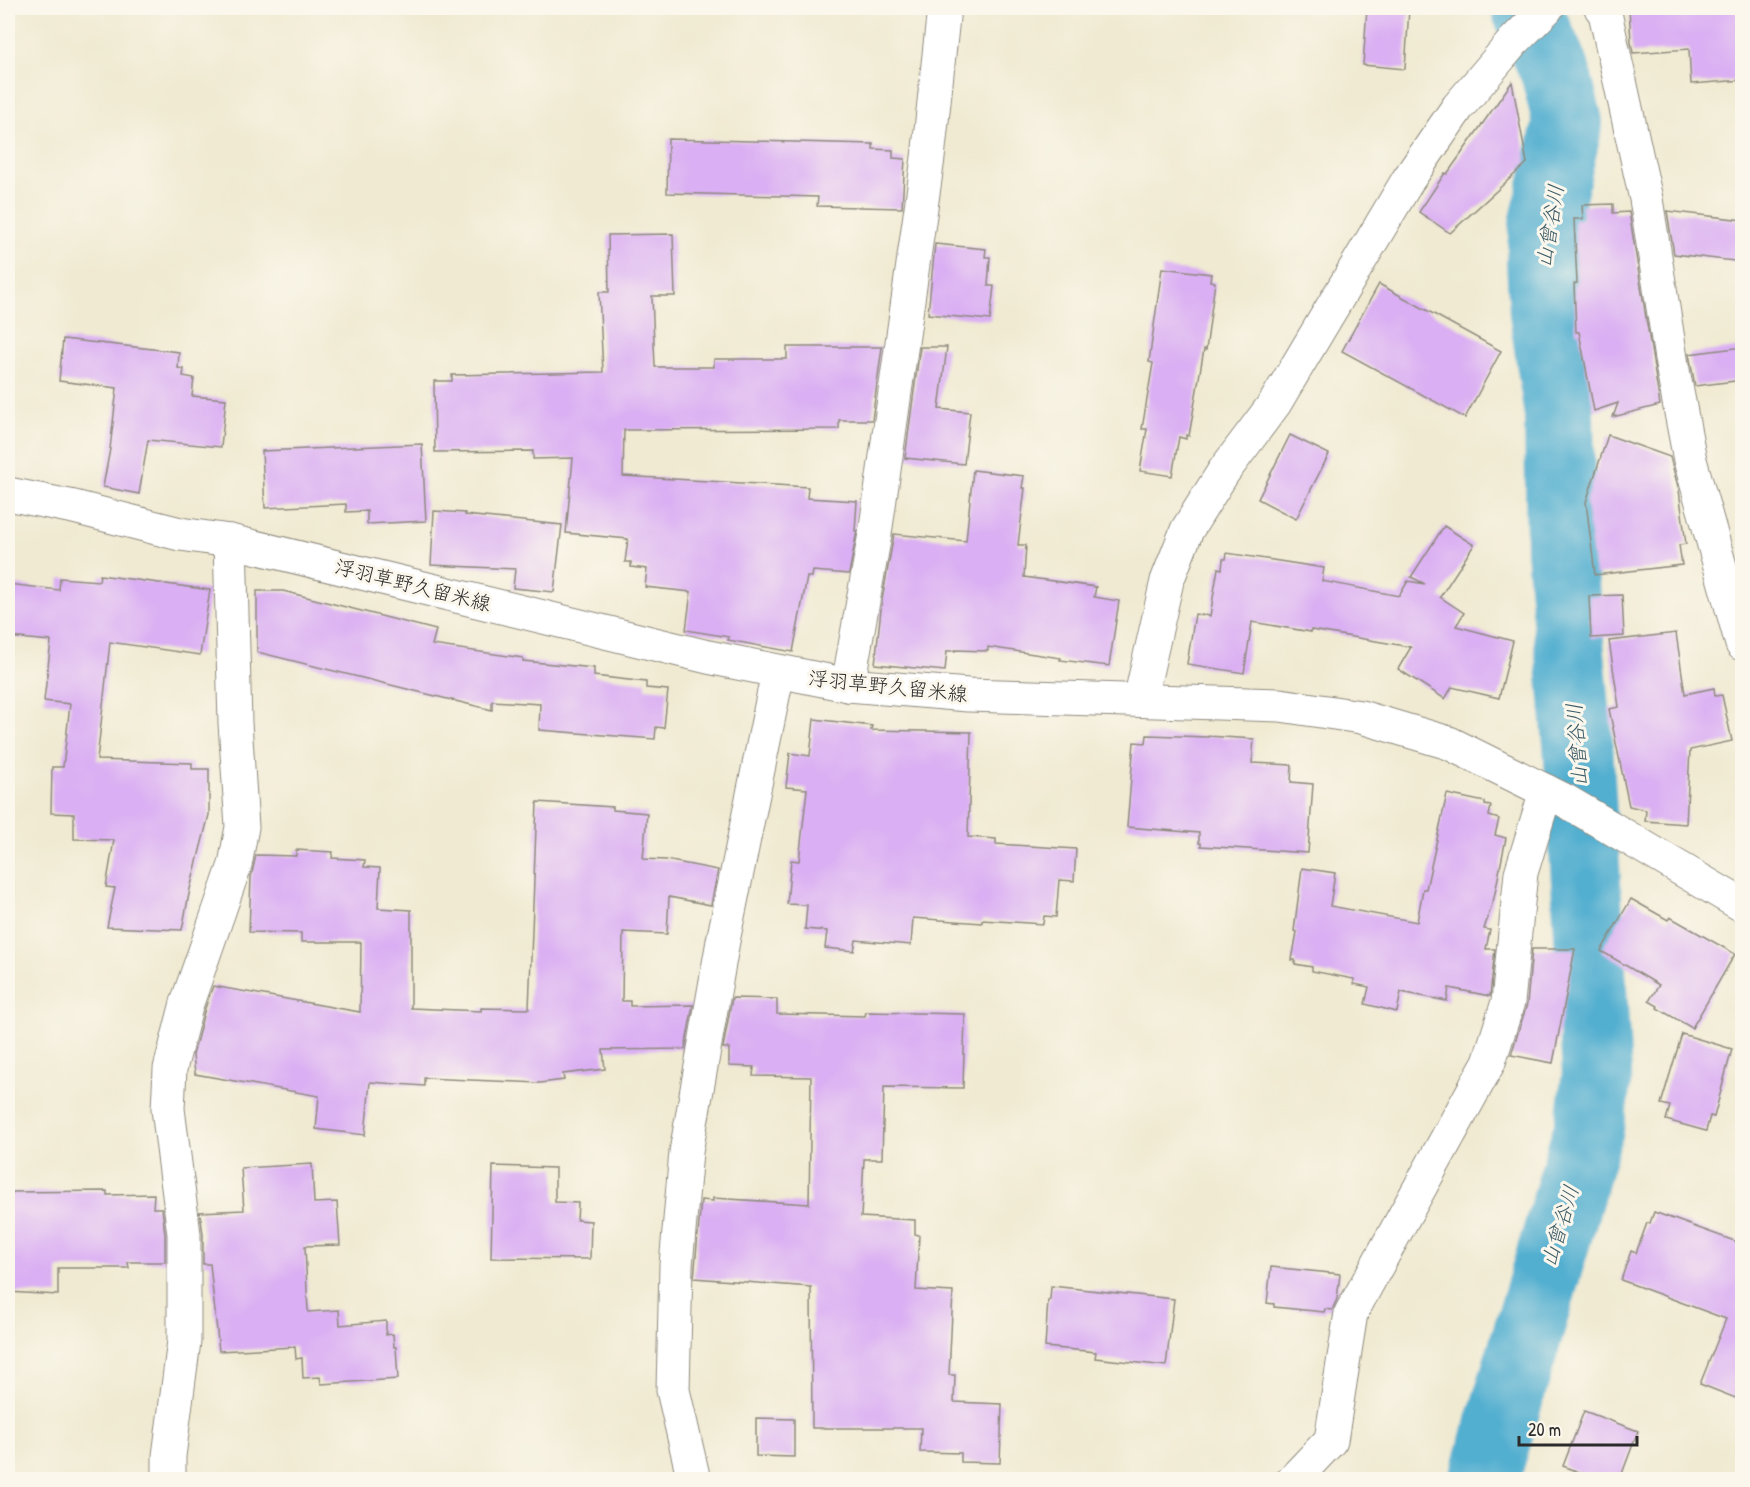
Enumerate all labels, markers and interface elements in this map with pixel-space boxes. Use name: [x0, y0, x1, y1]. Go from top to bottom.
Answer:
water label: 山曾谷川: [1529, 182, 1570, 270]
street label: 浮羽草野久留米線: [332, 552, 494, 617]
street label: 浮羽草野久留米線: [807, 664, 969, 707]
water label: 山曾谷川: [1559, 702, 1594, 788]
water label: 山曾谷川: [1533, 1181, 1586, 1270]
scale bar: [1519, 1409, 1638, 1447]
text: 20 m: [1528, 1417, 1561, 1442]

